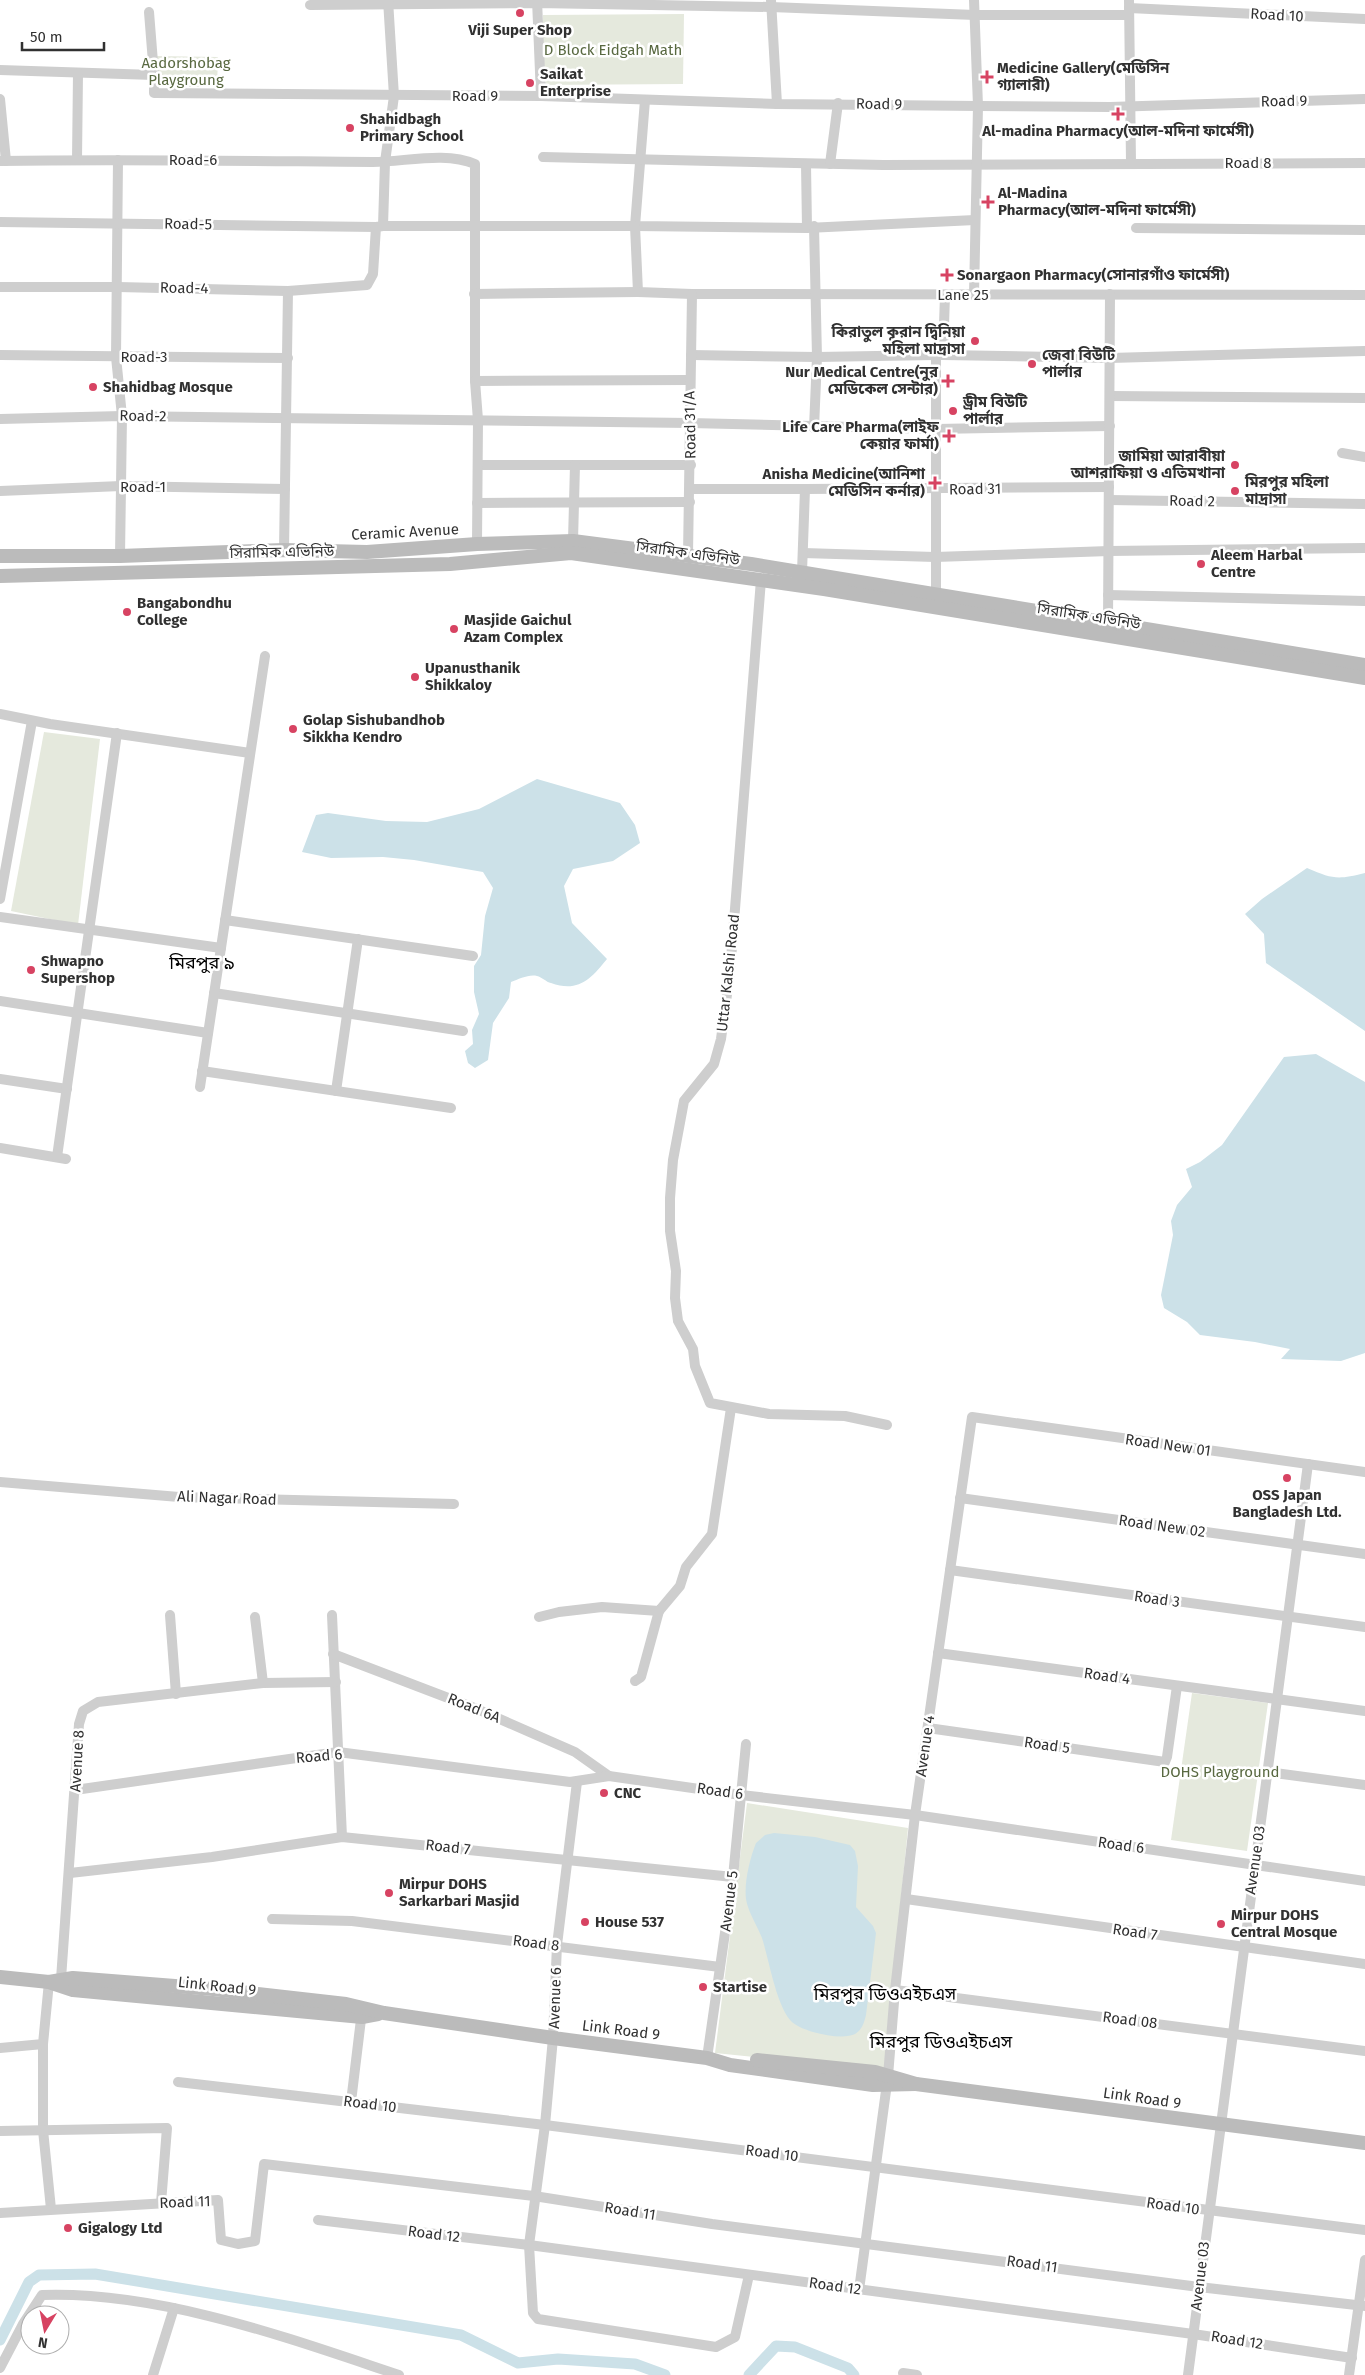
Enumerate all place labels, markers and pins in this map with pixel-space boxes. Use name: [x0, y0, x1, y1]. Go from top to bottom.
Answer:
marker: Viji Super Shop: [514, 7, 526, 19]
place label: Viji Super Shop: [467, 21, 572, 39]
place label: Medicine Gallery(মেডিসিন গ্যালারী): [997, 59, 1170, 94]
place label: Saikat Enterprise: [540, 65, 611, 100]
marker: Medicine Gallery(মেডিসিন গ্যালারী): [981, 71, 993, 83]
marker: Saikat Enterprise: [524, 77, 536, 89]
marker: Al-madina Pharmacy(আল-মদিনা ফার্মেসী): [1112, 108, 1124, 120]
place label: Shahidbagh Primary School: [360, 110, 464, 145]
place label: Al-madina Pharmacy(আল-মদিনা ফার্মেসী): [981, 121, 1254, 140]
marker: Shahidbagh Primary School: [344, 122, 356, 134]
place label: Al-Madina Pharmacy(আল-মদিনা ফার্মেসী): [997, 184, 1196, 219]
marker: Al-Madina Pharmacy(আল-মদিনা ফার্মেসী): [982, 196, 994, 208]
place label: Sonargaon Pharmacy(সোনারগাঁও ফার্মেসী): [957, 265, 1229, 284]
marker: Sonargaon Pharmacy(সোনারগাঁও ফার্মেসী): [941, 269, 953, 281]
place label: কিরাতুল কুরান দ্বিনিয়া মহিলা মাদ্রাসা: [831, 323, 966, 358]
marker: কিরাতুল কুরান দ্বিনিয়া মহিলা মাদ্রাসা: [969, 335, 981, 347]
place label: জেবা বিউটি পার্লার: [1042, 345, 1116, 381]
marker: জেবা বিউটি পার্লার: [1026, 358, 1038, 370]
place label: Nur Medical Centre(নুর মেডিকেল সেন্টার): [785, 363, 939, 398]
marker: Nur Medical Centre(নুর মেডিকেল সেন্টার): [942, 375, 954, 387]
place label: Shahidbag Mosque: [103, 378, 233, 396]
marker: Shahidbag Mosque: [87, 381, 99, 393]
place label: ড্রীম বিউটি পার্লার: [962, 392, 1028, 428]
marker: ড্রীম বিউটি পার্লার: [947, 405, 959, 417]
place label: Life Care Pharma(লাইফ কেয়ার ফার্মা): [782, 418, 940, 453]
marker: Life Care Pharma(লাইফ কেয়ার ফার্মা): [943, 430, 955, 442]
place label: জামিয়া আরাবীয়া আশরাফিয়া ও এতিমখানা: [1070, 447, 1226, 482]
marker: জামিয়া আরাবীয়া আশরাফিয়া ও এতিমখানা: [1229, 459, 1241, 471]
place label: Anisha Medicine(আনিশা মেডিসিন কর্নার): [762, 465, 926, 500]
place label: মিরপুর মহিলা মাদ্রাসা: [1244, 473, 1329, 508]
marker: Anisha Medicine(আনিশা মেডিসিন কর্নার): [929, 477, 941, 489]
marker: মিরপুর মহিলা মাদ্রাসা: [1229, 485, 1241, 497]
place label: Aleem Harbal Centre: [1210, 546, 1303, 581]
marker: Aleem Harbal Centre: [1195, 558, 1207, 570]
place label: Bangabondhu College: [137, 594, 232, 629]
marker: Bangabondhu College: [121, 606, 133, 618]
place label: Masjide Gaichul Azam Complex: [463, 611, 572, 646]
marker: Masjide Gaichul Azam Complex: [448, 623, 460, 635]
place label: Upanusthanik Shikkaloy: [425, 659, 521, 694]
marker: Upanusthanik Shikkaloy: [409, 671, 421, 683]
place label: Golap Sishubandhob Sikkha Kendro: [303, 711, 445, 746]
marker: Golap Sishubandhob Sikkha Kendro: [287, 723, 299, 735]
place label: Shwapno Supershop: [41, 952, 115, 987]
marker: Shwapno Supershop: [25, 964, 37, 976]
marker: OSS Japan Bangladesh Ltd.: [1281, 1472, 1293, 1484]
place label: OSS Japan Bangladesh Ltd.: [1232, 1486, 1342, 1521]
place label: CNC: [614, 1784, 642, 1802]
marker: CNC: [598, 1787, 610, 1799]
place label: Mirpur DOHS Sarkarbari Masjid: [399, 1875, 519, 1910]
marker: Mirpur DOHS Sarkarbari Masjid: [383, 1887, 395, 1899]
place label: Mirpur DOHS Central Mosque: [1231, 1906, 1337, 1941]
place label: House 537: [595, 1913, 664, 1931]
marker: House 537: [579, 1916, 591, 1928]
marker: Mirpur DOHS Central Mosque: [1215, 1918, 1227, 1930]
place label: Startise: [713, 1978, 767, 1996]
marker: Startise: [697, 1981, 709, 1993]
place label: Gigalogy Ltd: [78, 2219, 162, 2237]
marker: Gigalogy Ltd: [62, 2222, 74, 2234]

